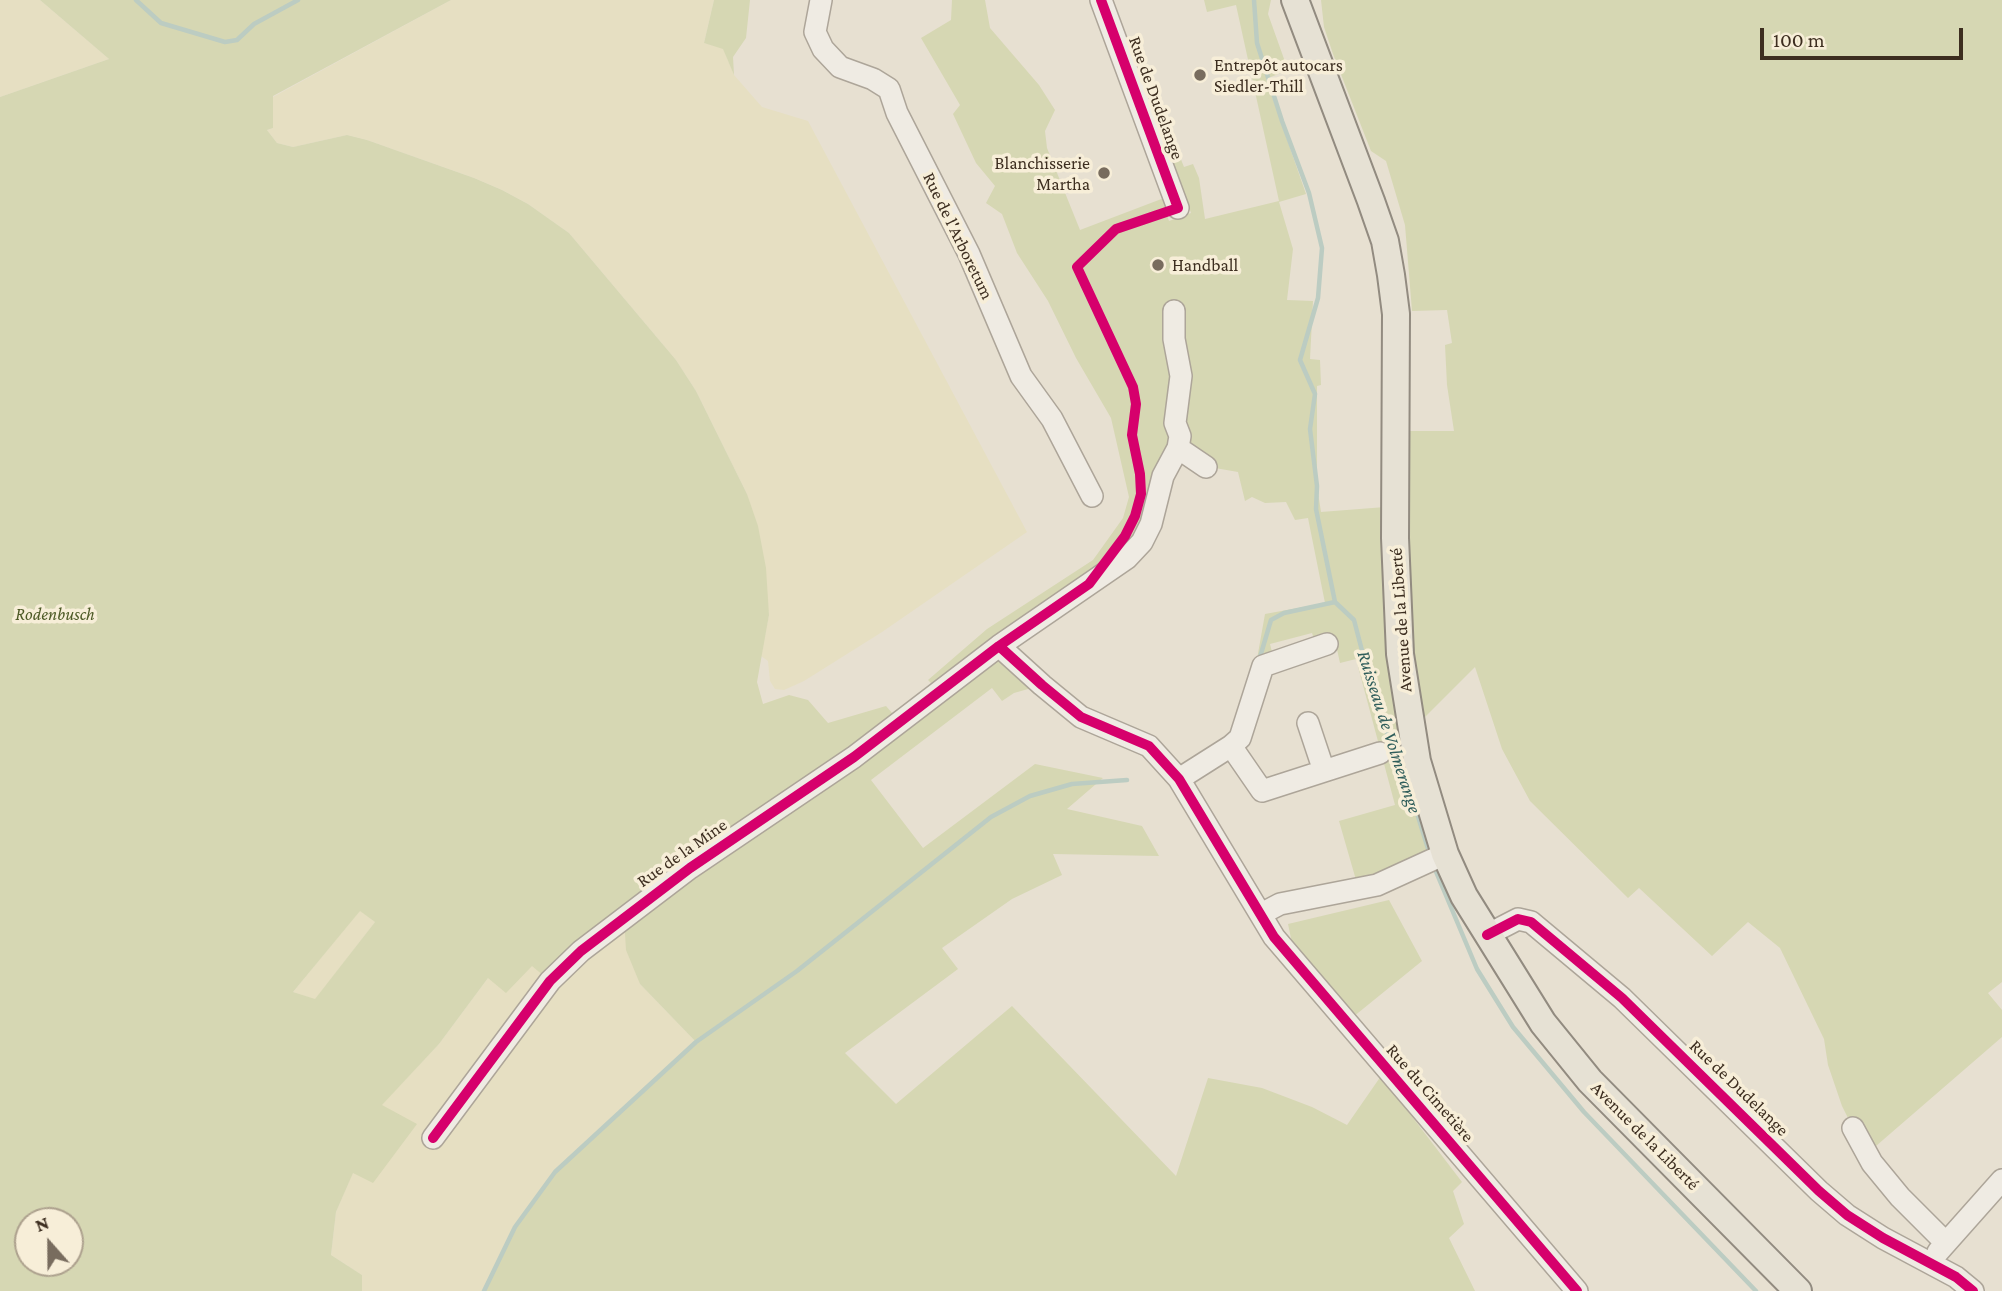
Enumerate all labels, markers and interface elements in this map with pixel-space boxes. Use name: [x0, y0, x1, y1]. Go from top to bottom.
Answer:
scale bar: [1764, 14, 1967, 58]
text: 100 m: [1773, 28, 1825, 52]
street label: Rue de Dudelange: [1124, 33, 1188, 163]
place label: Entrepôt autocars Siedler-Thill: [1214, 54, 1343, 96]
marker: Entrepôt autocars Siedler-Thill: [1192, 67, 1208, 83]
place label: Blanchisserie Martha: [995, 152, 1090, 194]
marker: Blanchisserie Martha: [1096, 165, 1112, 181]
street label: Rue de l'Arboretum: [918, 169, 998, 303]
place label: Handball: [1172, 254, 1238, 276]
marker: Handball: [1150, 257, 1166, 273]
street label: Avenue de la Liberté: [1385, 547, 1417, 693]
park label: Rodenbusch: [15, 603, 95, 625]
water label: Ruisseau de Volmerange: [1352, 648, 1426, 816]
street label: Rue de la Mine: [633, 814, 731, 892]
street label: Rue de Dudelange: [1685, 1035, 1793, 1141]
street label: Rue du Cimetière: [1381, 1039, 1479, 1147]
street label: Avenue de la Liberté: [1586, 1077, 1704, 1195]
north arrow: [14, 1207, 84, 1277]
text: N: [32, 1212, 52, 1236]

